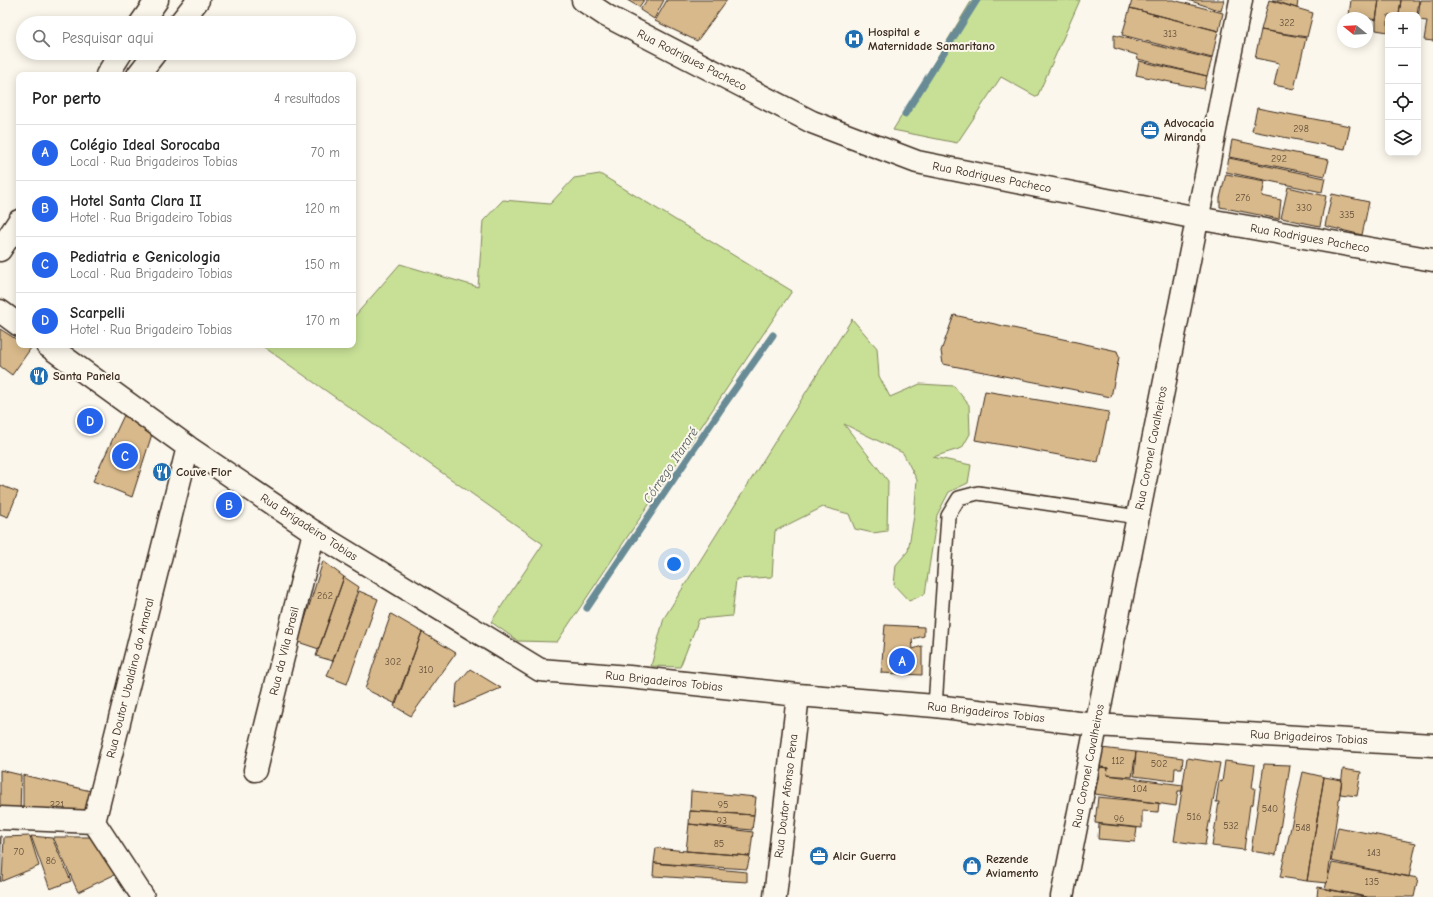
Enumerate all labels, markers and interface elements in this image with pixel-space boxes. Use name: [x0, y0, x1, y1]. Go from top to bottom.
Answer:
north arrow: [1337, 12, 1373, 48]
map controls: [1385, 12, 1421, 156]
button: +: [1385, 12, 1421, 48]
search box: [16, 16, 356, 60]
house number: 322: [1279, 17, 1295, 29]
place label: Hospital e Maternidade Samaritano: [868, 25, 995, 53]
street label: Rua Rodrigues Pacheco: [635, 26, 749, 94]
icon: search: [30, 27, 52, 49]
hospital icon: Hospital e Maternidade Samaritano: [843, 28, 865, 50]
house number: 313: [1163, 28, 1177, 40]
text: Pesquisar aqui: [62, 29, 154, 47]
button: −: [1385, 48, 1421, 84]
button: locate: [1385, 84, 1421, 120]
text: Por perto: [32, 89, 101, 108]
text: 4 resultados: [274, 91, 340, 106]
place label: Advocacia Miranda: [1164, 116, 1214, 144]
office icon: Advocacia Miranda: [1139, 119, 1161, 141]
button: layers: [1385, 120, 1421, 156]
house number: 298: [1293, 123, 1309, 135]
text: Colégio Ideal Sorocaba: [70, 136, 220, 154]
text: A: [41, 145, 49, 160]
text: 70 m: [311, 145, 340, 160]
house number: 292: [1271, 153, 1287, 165]
text: Local · Rua Brigadeiros Tobias: [70, 154, 237, 169]
street label: Rua Rodrigues Pacheco: [931, 159, 1053, 195]
text: Hotel Santa Clara II: [70, 192, 202, 210]
house number: 276: [1235, 192, 1251, 204]
text: B: [41, 201, 49, 216]
text: 120 m: [305, 201, 340, 216]
house number: 330: [1296, 202, 1312, 214]
house number: 335: [1339, 209, 1355, 221]
text: Hotel · Rua Brigadeiro Tobias: [70, 210, 232, 225]
street label: Rua Rodrigues Pacheco: [1249, 221, 1371, 255]
text: Pediatria e Genicologia: [70, 248, 220, 266]
text: C: [41, 257, 49, 272]
text: 150 m: [305, 257, 340, 272]
text: Local · Rua Brigadeiro Tobias: [70, 266, 232, 281]
text: Scarpelli: [70, 304, 125, 322]
text: D: [41, 313, 49, 328]
text: 170 m: [306, 313, 340, 328]
text: Hotel · Rua Brigadeiro Tobias: [70, 322, 232, 337]
restaurant icon: Santa Panela: [28, 365, 50, 387]
place label: Santa Panela: [53, 369, 120, 383]
street label: Rua Coronel Cavalheiros: [1132, 385, 1170, 511]
pin: D: [77, 406, 103, 436]
water label: Córrego Itararé: [640, 424, 701, 506]
pin: C: [112, 441, 138, 471]
restaurant icon: Couve Flor: [151, 461, 173, 483]
place label: Couve Flor: [176, 465, 232, 479]
pin: B: [216, 490, 242, 520]
street label: Rua Brigadeiro Tobias: [258, 490, 360, 564]
your location: [664, 554, 684, 574]
house number: 262: [317, 590, 333, 602]
street label: Rua Doutor Ubaldino do Amaral: [103, 596, 157, 760]
street label: Rua da Vila Brasil: [266, 605, 302, 697]
pin: A: [889, 646, 915, 676]
house number: 302: [385, 656, 401, 668]
house number: 310: [418, 664, 434, 676]
street label: Rua Brigadeiros Tobias: [605, 668, 723, 694]
street label: Rua Brigadeiros Tobias: [927, 699, 1045, 725]
street label: Rua Coronel Cavalheiros: [1069, 703, 1107, 829]
street label: Rua Brigadeiros Tobias: [1250, 727, 1368, 747]
street label: Rua Doutor Afonso Pena: [771, 733, 801, 859]
house number: 112: [1111, 755, 1125, 767]
house number: 502: [1151, 758, 1167, 770]
house number: 104: [1133, 783, 1148, 795]
house number: 221: [50, 799, 64, 811]
house number: 95: [718, 799, 728, 811]
house number: 540: [1262, 803, 1278, 815]
house number: 516: [1187, 811, 1201, 823]
house number: 96: [1114, 813, 1124, 825]
house number: 93: [717, 815, 727, 827]
house number: 532: [1223, 820, 1239, 832]
house number: 548: [1295, 822, 1311, 834]
house number: 85: [714, 838, 724, 850]
office icon: Alcir Guerra: [808, 845, 830, 867]
house number: 70: [14, 846, 24, 858]
house number: 143: [1367, 847, 1381, 859]
place label: Alcir Guerra: [833, 849, 896, 863]
place label: Rezende Aviamento: [986, 852, 1039, 880]
house number: 86: [46, 855, 56, 867]
shop icon: Rezende Aviamento: [961, 855, 983, 877]
house number: 135: [1365, 876, 1379, 888]

